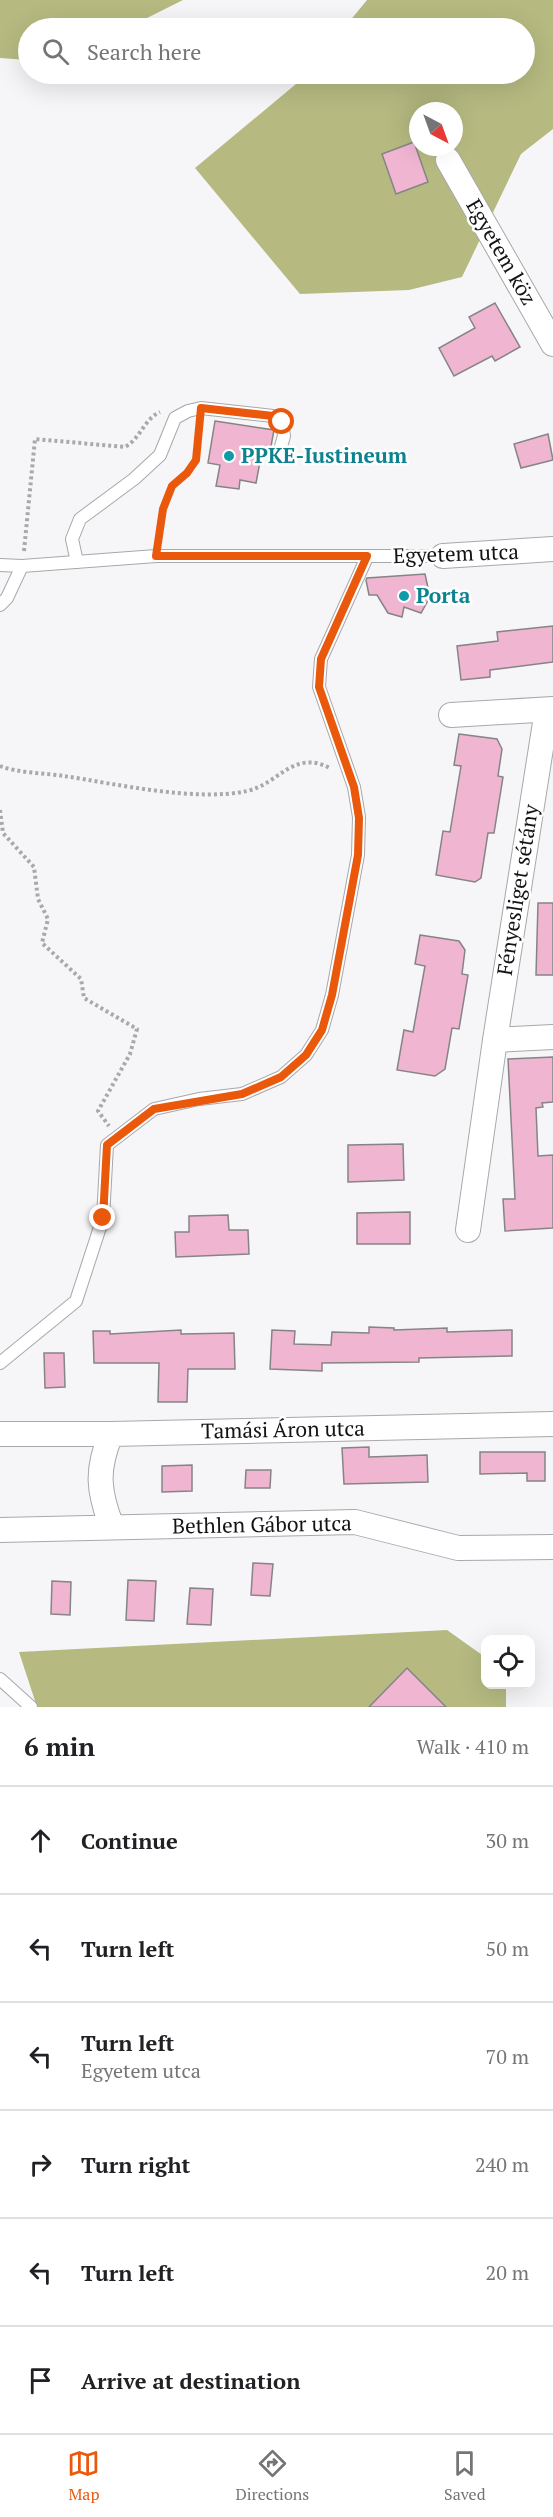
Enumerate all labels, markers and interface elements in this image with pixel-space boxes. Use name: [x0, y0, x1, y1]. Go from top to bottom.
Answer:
search box: [18, 18, 535, 84]
icon: search: [39, 35, 72, 68]
text: Search here: [87, 37, 201, 66]
north arrow: [409, 102, 463, 156]
street label: Egyetem köz: [460, 193, 543, 310]
route start: [268, 408, 294, 434]
place label: PPKE-Iustineum: [241, 441, 408, 469]
marker: PPKE-Iustineum: [222, 449, 236, 463]
street label: Egyetem utca: [393, 537, 520, 569]
place label: Porta: [416, 581, 471, 609]
marker: Porta: [397, 589, 411, 603]
street label: Fényesliget sétány: [490, 802, 544, 977]
route end: [89, 1204, 115, 1230]
street label: Tamási Áron utca: [201, 1414, 365, 1444]
street label: Bethlen Gábor utca: [172, 1508, 352, 1540]
map controls: [481, 1635, 535, 1689]
button: locate: [481, 1635, 535, 1689]
text: 6 min: [24, 1729, 95, 1763]
text: Walk · 410 m: [417, 1733, 529, 1760]
icon: ahead: [24, 1824, 57, 1857]
text: Continue: [81, 1826, 178, 1855]
text: 30 m: [486, 1827, 529, 1854]
icon: left: [24, 1932, 57, 1965]
text: Turn left: [81, 1934, 174, 1963]
text: 50 m: [486, 1935, 529, 1962]
text: Turn left: [81, 2028, 174, 2057]
icon: left: [24, 2040, 57, 2073]
text: 70 m: [486, 2043, 529, 2070]
text: Egyetem utca: [81, 2057, 201, 2084]
icon: right: [24, 2148, 57, 2181]
text: Turn right: [81, 2150, 190, 2179]
text: 240 m: [475, 2151, 529, 2178]
icon: left: [24, 2256, 57, 2289]
text: Turn left: [81, 2258, 174, 2287]
text: 20 m: [486, 2259, 529, 2286]
icon: arrive: [24, 2364, 57, 2397]
text: Arrive at destination: [81, 2366, 300, 2395]
tab: Map: [67, 2447, 100, 2505]
tab: Directions: [235, 2447, 309, 2505]
tab: Saved: [444, 2447, 486, 2505]

